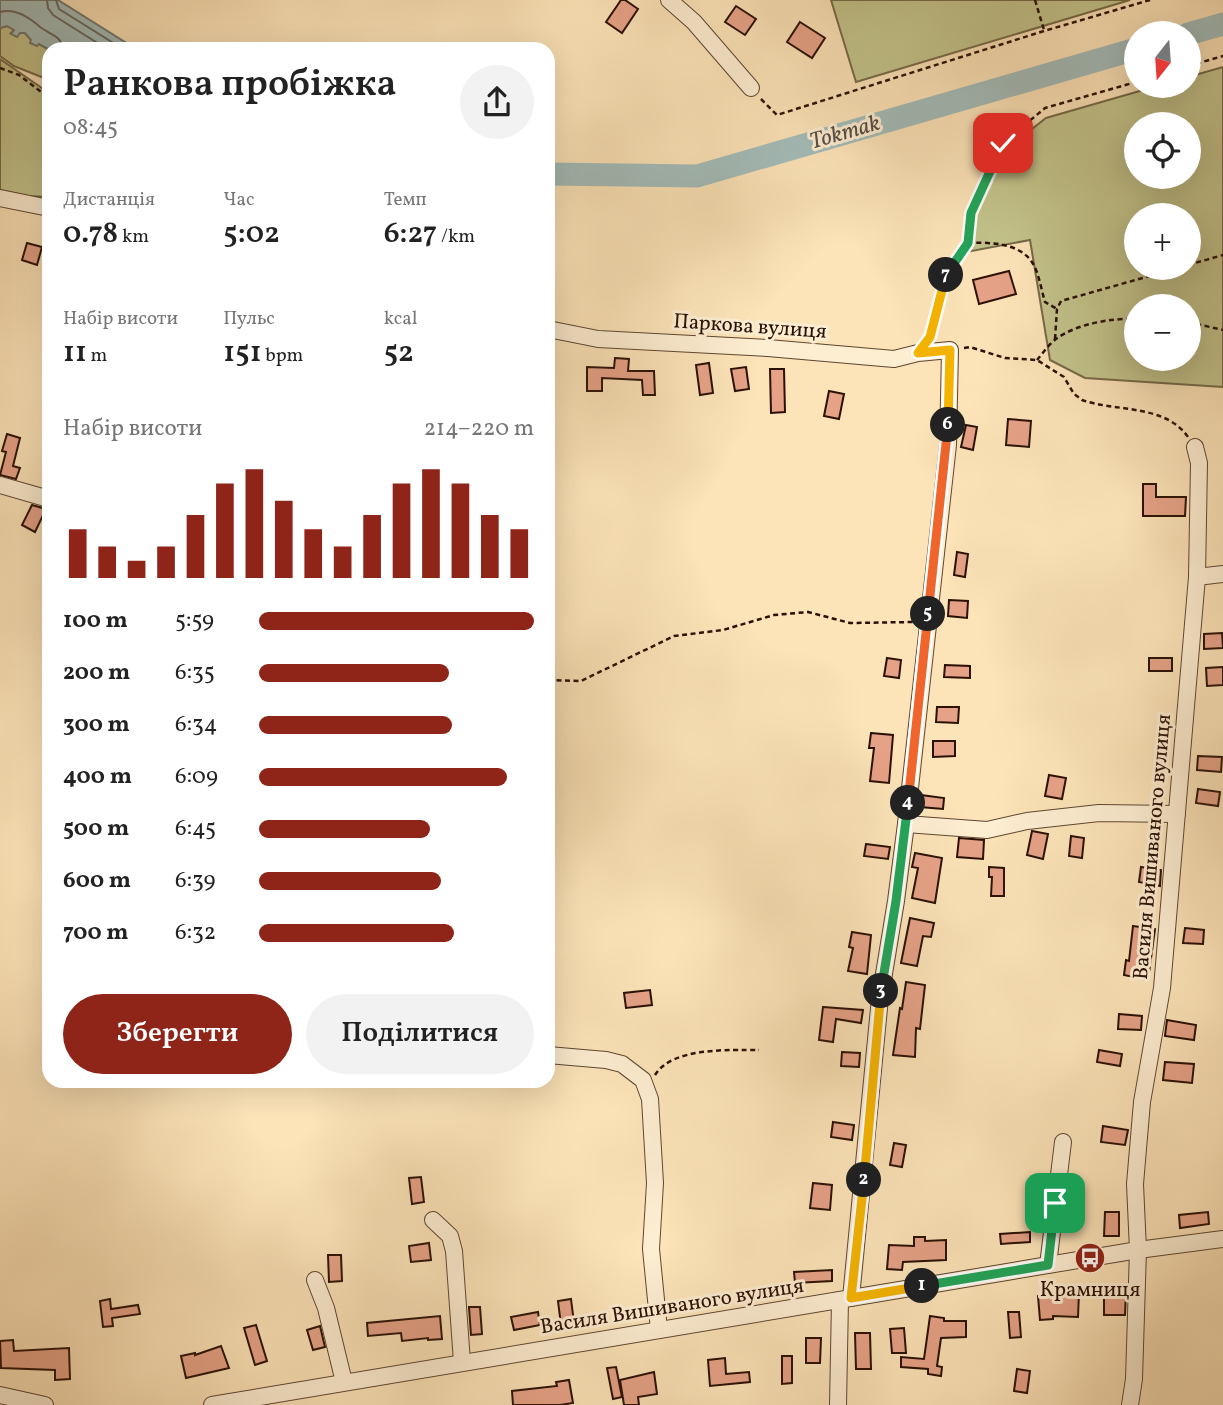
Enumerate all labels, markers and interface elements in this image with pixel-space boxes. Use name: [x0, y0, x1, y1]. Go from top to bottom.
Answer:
north arrow: [1124, 21, 1200, 98]
map controls: [1124, 21, 1201, 371]
text: Ранкова пробіжка: [63, 59, 397, 112]
button: share: [460, 65, 534, 139]
water label: Tokmak: [806, 108, 884, 158]
text: 08:45: [63, 112, 118, 144]
button: locate: [1124, 112, 1201, 189]
pin: [973, 113, 1033, 173]
icon: check: [984, 124, 1022, 162]
text: Дистанція: [63, 187, 155, 213]
text: Час: [223, 187, 255, 213]
text: Темп: [384, 187, 427, 213]
button: +: [1124, 203, 1201, 280]
text: 0.78: [63, 213, 118, 255]
text: 5:02: [223, 213, 280, 255]
text: 6:27: [384, 213, 437, 255]
text: km: [118, 224, 149, 250]
text: /km: [437, 224, 475, 250]
pin: 7: [928, 258, 964, 292]
text: 7: [941, 261, 950, 287]
button: −: [1124, 294, 1201, 371]
text: Набір висоти: [63, 306, 178, 332]
text: Пульс: [223, 306, 275, 332]
text: kcal: [384, 306, 417, 332]
street label: Паркова вулиця: [672, 307, 828, 347]
text: 11: [63, 332, 87, 374]
text: 151: [223, 332, 262, 374]
text: 52: [384, 332, 414, 374]
text: m: [87, 343, 107, 369]
text: bpm: [262, 343, 303, 369]
pin: 6: [930, 408, 965, 442]
text: 6: [942, 411, 953, 437]
text: Набір висоти: [63, 413, 202, 445]
text: 214–220 m: [424, 413, 534, 445]
pin: 5: [911, 596, 946, 632]
text: 5: [923, 600, 932, 626]
text: 100 m: [63, 605, 128, 637]
text: 5:59: [175, 605, 214, 637]
text: 200 m: [63, 657, 130, 689]
text: 6:35: [175, 657, 215, 689]
text: 300 m: [63, 709, 130, 741]
text: 6:34: [175, 709, 218, 741]
street label: Василя Вишиваного вулиця: [1127, 713, 1179, 981]
text: 400 m: [63, 761, 132, 793]
text: 6:09: [175, 761, 218, 793]
pin: 4: [890, 786, 926, 820]
text: 4: [902, 789, 913, 815]
text: 500 m: [63, 813, 129, 845]
text: 6:45: [175, 813, 216, 845]
text: 600 m: [63, 865, 131, 897]
text: 6:39: [175, 865, 215, 897]
text: 700 m: [63, 917, 129, 949]
text: 6:32: [175, 917, 216, 949]
pin: 3: [864, 974, 898, 1009]
text: 3: [876, 977, 885, 1003]
button: Зберегти: [63, 994, 292, 1074]
button: Поділитися: [306, 994, 534, 1074]
pin: 2: [846, 1162, 882, 1198]
text: 2: [859, 1166, 868, 1192]
pin: [1025, 1173, 1085, 1233]
icon: arrive: [1036, 1184, 1074, 1222]
bus stop icon: Крамниця: [1073, 1241, 1107, 1275]
pin: 1: [904, 1268, 940, 1304]
street label: Василя Вишиваного вулиця: [538, 1272, 806, 1342]
text: 1: [918, 1272, 925, 1298]
place label: Крамниця: [1040, 1276, 1140, 1305]

